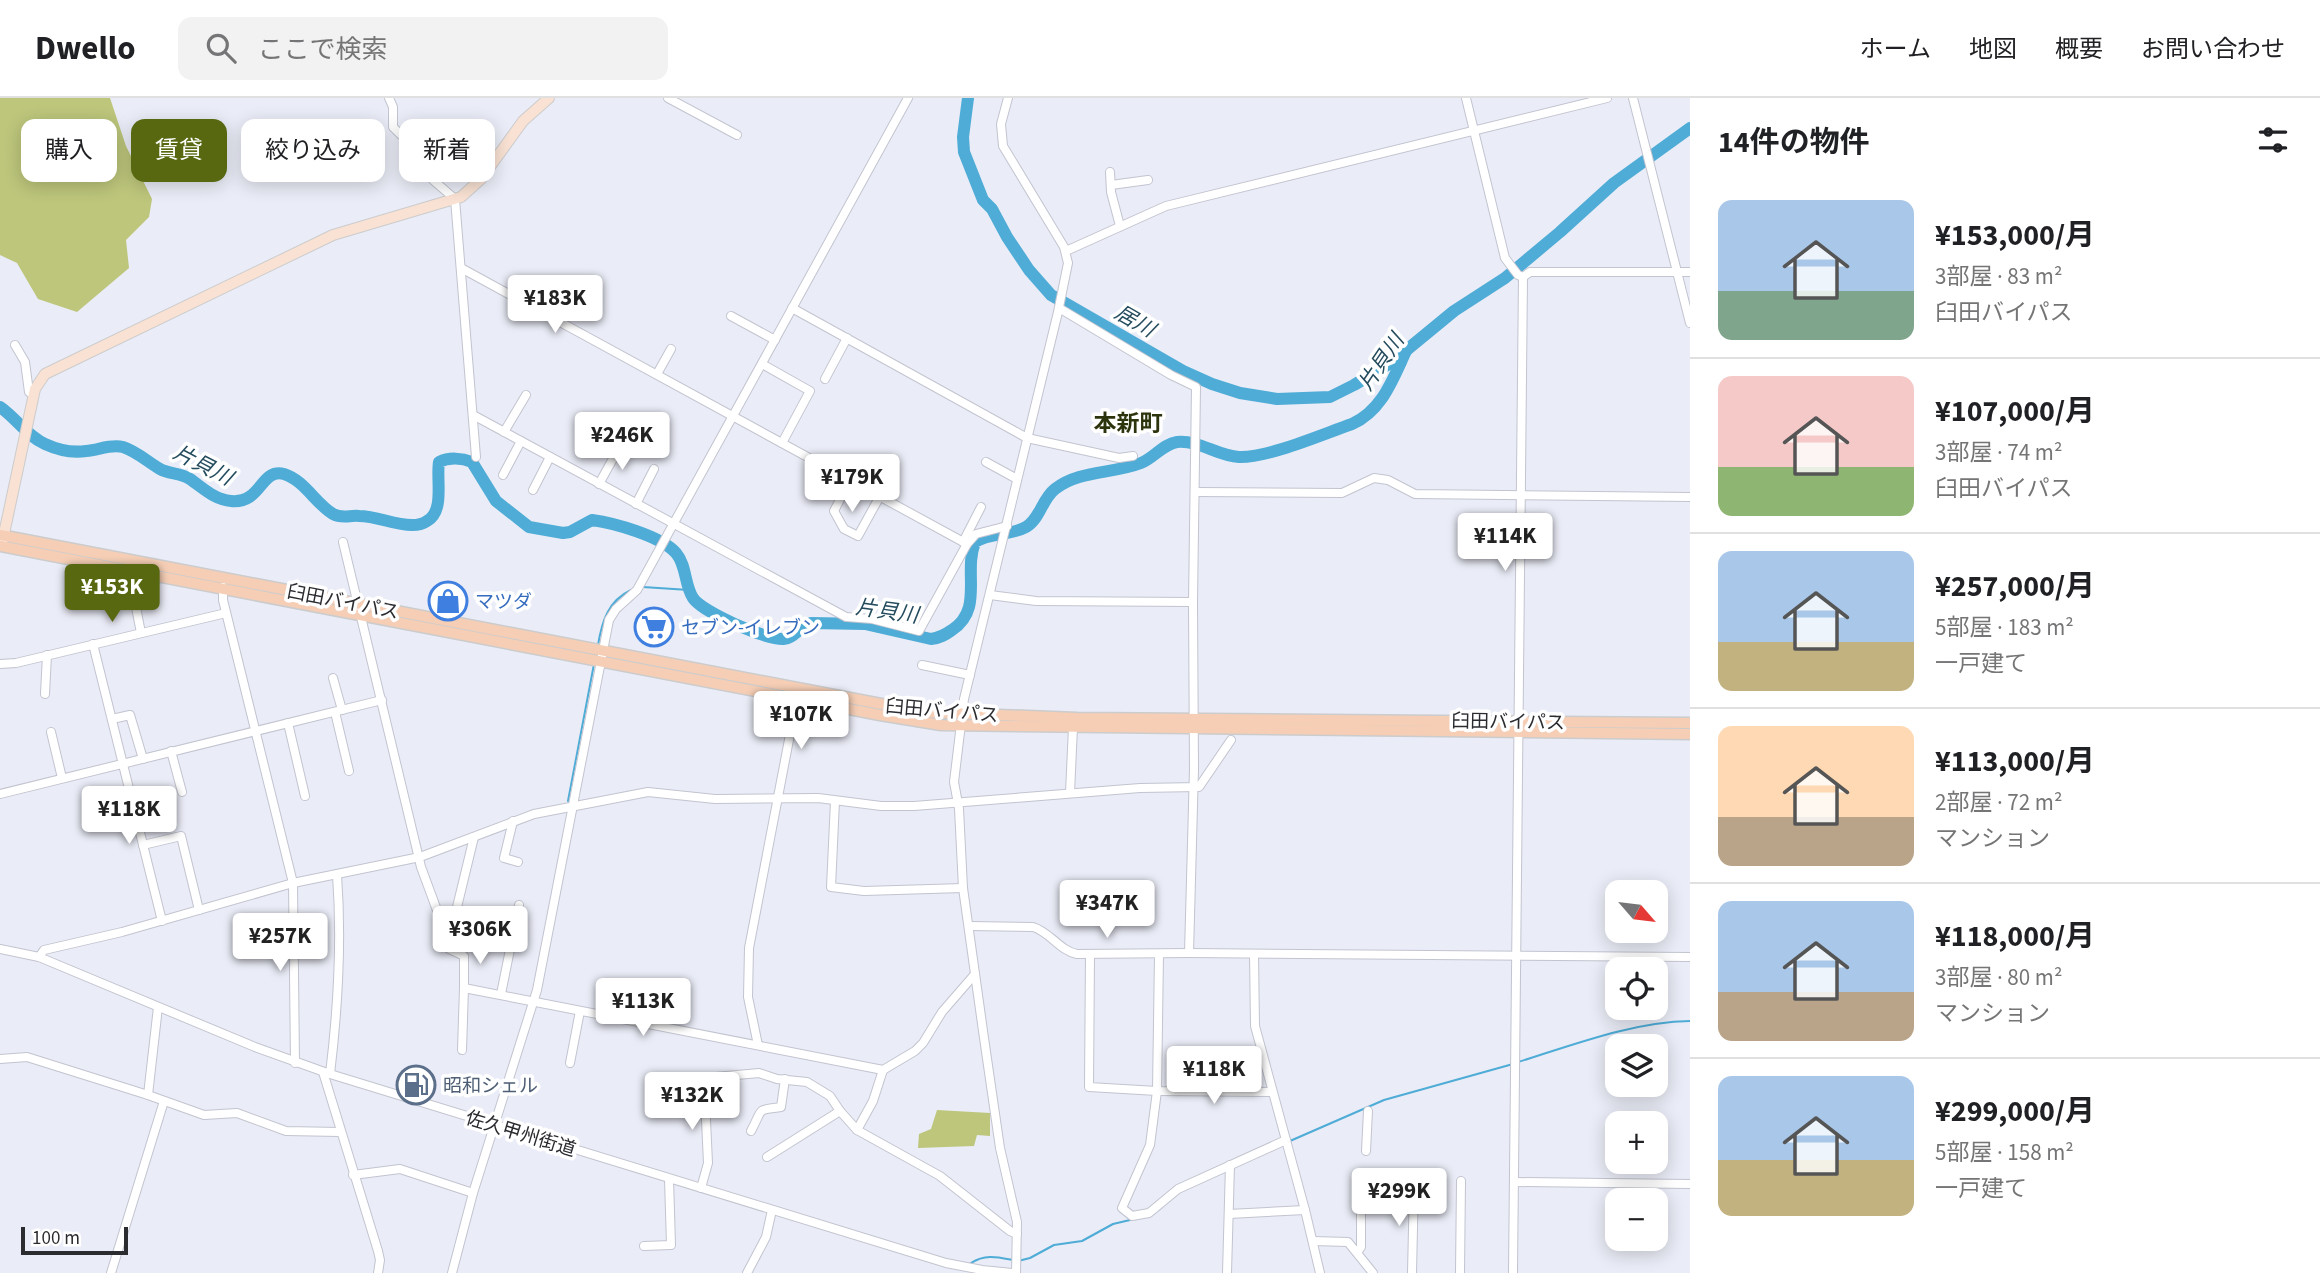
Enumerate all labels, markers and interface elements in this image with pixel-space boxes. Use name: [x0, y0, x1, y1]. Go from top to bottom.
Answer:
search box: [178, 17, 668, 80]
text: Dwello: [35, 25, 136, 72]
icon: search: [202, 29, 240, 67]
text: ここで検索: [258, 31, 388, 68]
text: ホーム: [1860, 32, 1931, 67]
text: 地図: [1969, 32, 2017, 67]
text: 概要: [2055, 32, 2103, 67]
text: お問い合わせ: [2141, 32, 2285, 67]
chip: 購入: [21, 119, 117, 182]
chip: 賃貸: [131, 119, 227, 182]
chip: 絞り込み: [241, 119, 385, 182]
chip: 新着: [399, 119, 495, 182]
text: 14件の物件: [1718, 121, 1870, 164]
icon: filters: [2254, 121, 2292, 159]
text: ¥153,000/月: [1935, 214, 2095, 257]
icon: home: [1774, 228, 1858, 312]
text: 3部屋 · 83 m²: [1935, 260, 2062, 293]
pin: ¥183K: [506, 275, 604, 335]
text: ¥183K: [524, 281, 586, 314]
text: 臼田バイパス: [1935, 296, 2073, 329]
water label: 居川: [1109, 298, 1162, 345]
water label: 片貝川: [1351, 326, 1412, 397]
text: ¥107,000/月: [1935, 390, 2095, 433]
icon: home: [1774, 404, 1858, 488]
district label: 本新町: [1094, 407, 1163, 440]
pin: ¥246K: [573, 412, 671, 472]
text: ¥246K: [591, 418, 653, 451]
text: 3部屋 · 74 m²: [1935, 436, 2062, 469]
water label: 片貝川: [168, 437, 240, 494]
pin: ¥179K: [803, 454, 901, 514]
text: ¥179K: [821, 460, 883, 493]
text: 臼田バイパス: [1935, 472, 2073, 505]
pin: ¥114K: [1456, 514, 1554, 573]
text: ¥114K: [1474, 519, 1536, 552]
pin: ¥153K: [63, 564, 161, 624]
text: ¥257,000/月: [1935, 565, 2095, 608]
text: ¥153K: [81, 570, 143, 603]
street label: 臼田バイパス: [284, 578, 401, 627]
icon: home: [1774, 579, 1858, 663]
shop icon: マツダ: [427, 580, 469, 622]
place label: マツダ: [475, 589, 532, 616]
water label: 片貝川: [854, 592, 922, 631]
supermarket icon: セブン-イレブン: [633, 606, 675, 648]
text: 5部屋 · 183 m²: [1935, 611, 2074, 644]
place label: セブン-イレブン: [681, 615, 820, 642]
text: 一戸建て: [1935, 647, 2027, 680]
pin: ¥107K: [752, 692, 850, 751]
street label: 臼田バイパス: [884, 693, 1000, 730]
text: ¥107K: [770, 697, 832, 730]
street label: 臼田バイパス: [1451, 708, 1565, 737]
text: ¥113,000/月: [1935, 740, 2095, 783]
icon: home: [1774, 754, 1858, 838]
pin: ¥118K: [80, 786, 178, 846]
text: 2部屋 · 72 m²: [1935, 786, 2062, 819]
text: ¥118K: [98, 792, 160, 825]
text: マンション: [1935, 822, 2050, 855]
pin: ¥347K: [1058, 880, 1156, 940]
north arrow: [1605, 880, 1668, 943]
map controls: [1605, 880, 1668, 1251]
text: ¥347K: [1076, 886, 1138, 919]
pin: ¥306K: [431, 906, 529, 966]
text: ¥306K: [449, 912, 511, 945]
pin: ¥257K: [231, 914, 329, 973]
text: ¥118,000/月: [1935, 915, 2095, 958]
text: ¥257K: [249, 919, 311, 952]
icon: home: [1774, 929, 1858, 1013]
button: locate: [1605, 957, 1668, 1020]
text: 3部屋 · 80 m²: [1935, 961, 2062, 994]
pin: ¥113K: [594, 978, 692, 1038]
text: ¥113K: [612, 984, 674, 1017]
text: マンション: [1935, 997, 2050, 1030]
button: layers: [1605, 1034, 1668, 1097]
pin: ¥118K: [1165, 1046, 1263, 1106]
text: ¥118K: [1183, 1052, 1245, 1085]
fuel station icon: 昭和シェル: [395, 1064, 437, 1106]
pin: ¥132K: [643, 1072, 741, 1132]
place label: 昭和シェル: [443, 1073, 538, 1100]
text: ¥132K: [661, 1078, 723, 1111]
text: ¥299,000/月: [1935, 1090, 2095, 1133]
icon: home: [1774, 1104, 1858, 1188]
street label: 佐久甲州街道: [462, 1105, 579, 1164]
button: +: [1605, 1111, 1668, 1174]
text: 5部屋 · 158 m²: [1935, 1136, 2074, 1169]
pin: ¥299K: [1350, 1168, 1448, 1228]
text: 一戸建て: [1935, 1172, 2027, 1205]
text: ¥299K: [1368, 1174, 1430, 1207]
button: −: [1605, 1188, 1668, 1251]
scale bar: [21, 1224, 128, 1256]
text: 100 m: [32, 1225, 80, 1252]

